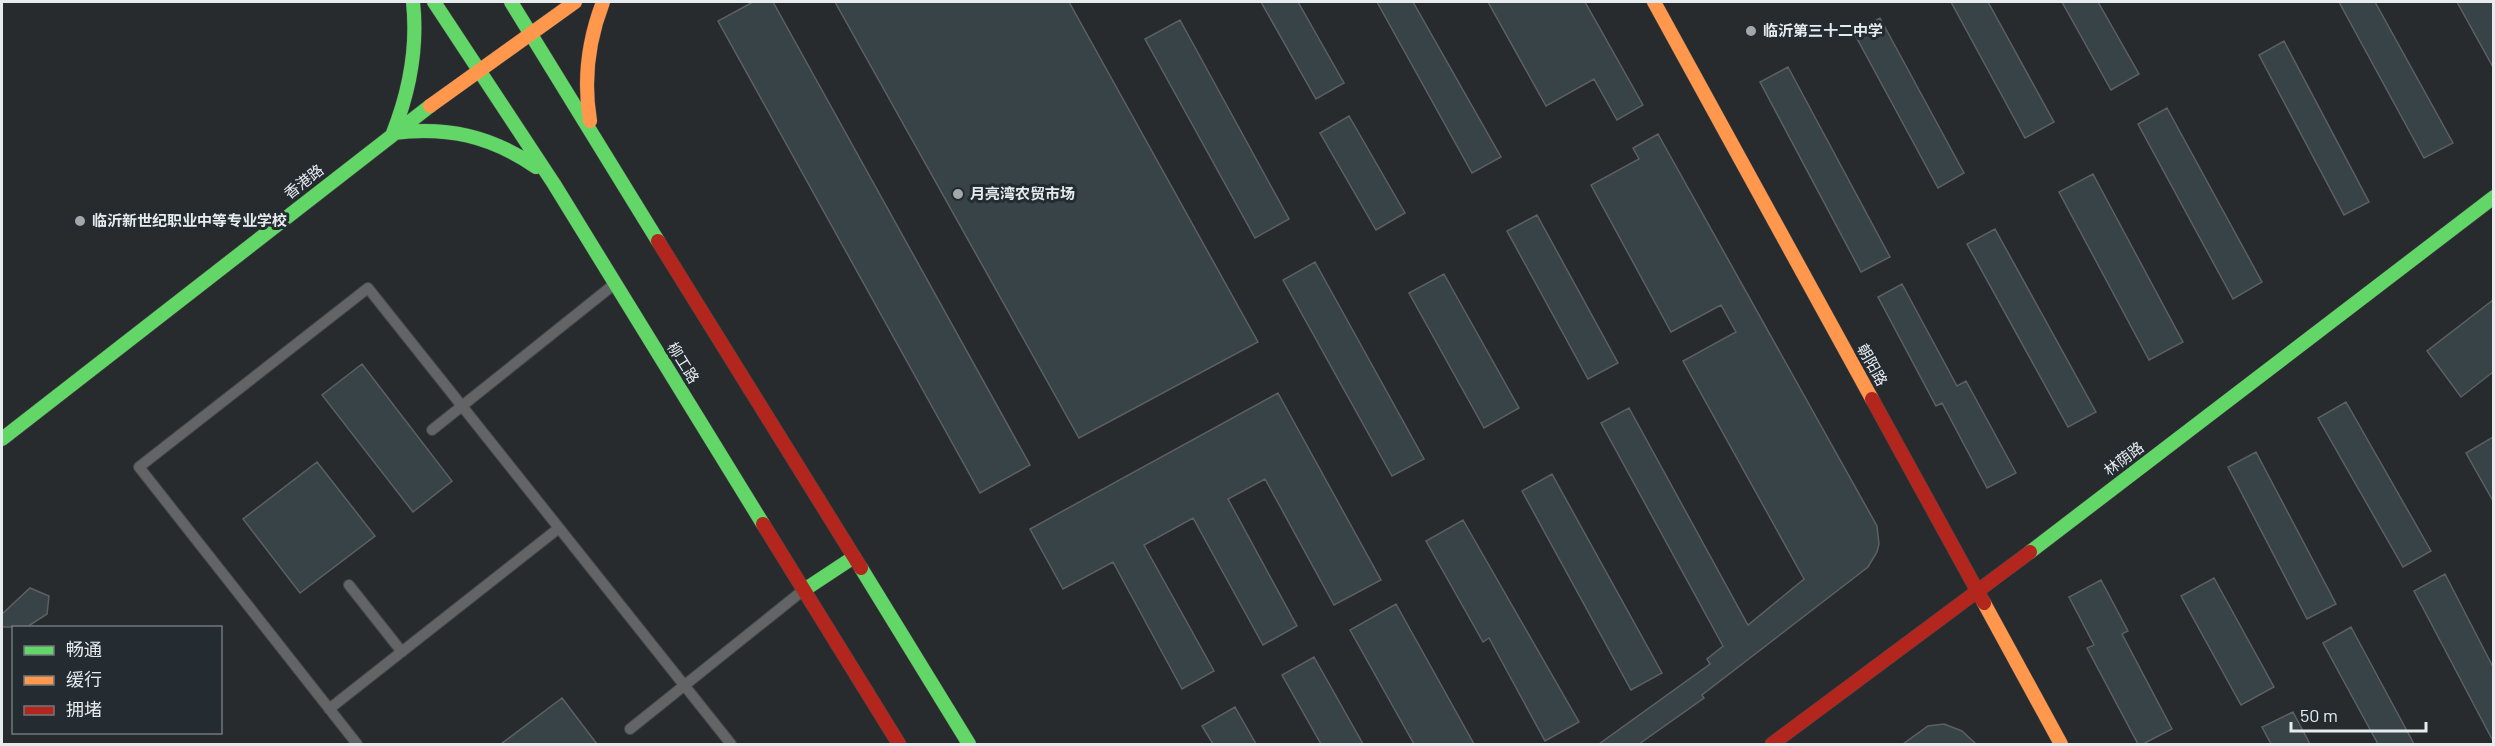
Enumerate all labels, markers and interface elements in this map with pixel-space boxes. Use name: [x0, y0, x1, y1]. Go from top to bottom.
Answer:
place label: 临沂第三十二中学: [1763, 21, 1883, 39]
marker: 临沂第三十二中学: [1744, 24, 1758, 38]
street label: 香港路: [280, 160, 327, 202]
place label: 月亮湾农贸市场: [970, 184, 1075, 202]
marker: 月亮湾农贸市场: [951, 187, 965, 201]
place label: 临沂新世纪职业中等专业学校: [92, 211, 287, 229]
marker: 临沂新世纪职业中等专业学校: [73, 214, 87, 228]
street label: 柳工路: [664, 339, 703, 386]
street label: 朝阳路: [1854, 340, 1892, 389]
street label: 林荫路: [2100, 437, 2147, 479]
legend: [12, 626, 222, 734]
text: 畅通: [66, 638, 102, 660]
text: 缓行: [66, 668, 102, 690]
scale bar: [2291, 695, 2426, 733]
text: 拥堵: [66, 698, 102, 720]
text: 50 m: [2300, 704, 2338, 726]

